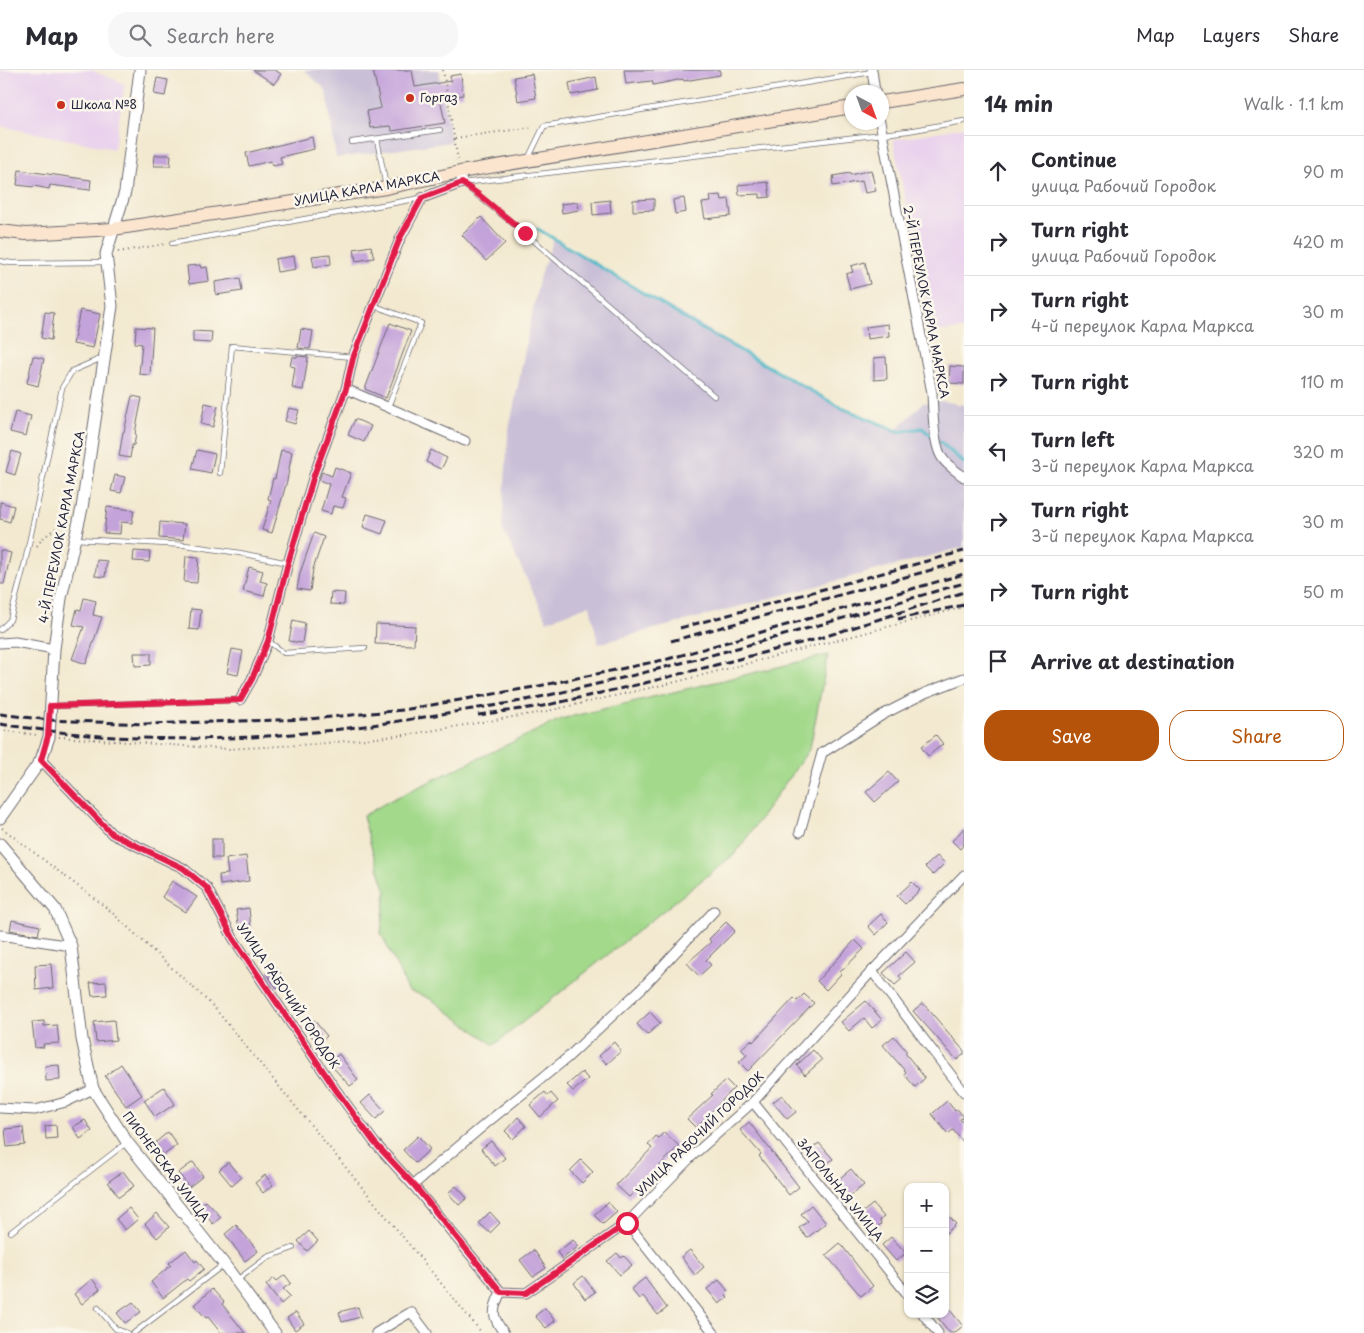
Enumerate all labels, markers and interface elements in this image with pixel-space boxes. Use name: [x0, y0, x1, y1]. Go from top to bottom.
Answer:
search box: [108, 12, 458, 57]
text: Map: [25, 17, 78, 53]
icon: search: [126, 21, 154, 49]
text: Search here: [166, 21, 275, 49]
text: Map: [1136, 21, 1175, 48]
text: Layers: [1203, 21, 1260, 48]
text: Share: [1288, 21, 1339, 48]
north arrow: [844, 85, 889, 130]
text: 14 min: [984, 87, 1053, 119]
place label: Горгаз: [420, 88, 458, 106]
text: Walk · 1.1 km: [1244, 91, 1344, 115]
marker: Горгаз: [404, 92, 416, 104]
place label: Школа №8: [71, 95, 137, 113]
marker: Школа №8: [55, 99, 67, 111]
text: Continue: [1031, 145, 1117, 173]
icon: ahead: [984, 157, 1012, 185]
text: 90 m: [1303, 159, 1344, 183]
street label: УЛИЦА КАРЛА МАРКСА: [293, 166, 441, 210]
text: улица Рабочий Городок: [1031, 173, 1216, 197]
street label: 2-Й ПЕРЕУЛОК КАРЛА МАРКСА: [899, 204, 955, 400]
text: Turn right: [1031, 215, 1129, 243]
route end: [514, 222, 537, 245]
icon: right: [984, 227, 1012, 255]
text: 420 m: [1293, 229, 1344, 253]
text: улица Рабочий Городок: [1031, 243, 1216, 267]
text: Turn right: [1031, 285, 1129, 313]
icon: right: [984, 297, 1012, 325]
text: 30 m: [1302, 299, 1344, 323]
text: 4-й переулок Карла Маркса: [1031, 313, 1254, 337]
icon: right: [984, 367, 1012, 395]
text: Turn right: [1031, 367, 1129, 395]
text: 110 m: [1301, 369, 1344, 393]
text: Turn left: [1031, 425, 1115, 453]
street label: 4-Й ПЕРЕУЛОК КАРЛА МАРКСА: [34, 429, 89, 625]
icon: left: [984, 437, 1012, 465]
text: 320 m: [1293, 439, 1344, 463]
text: 3-й переулок Карла Маркса: [1031, 453, 1254, 477]
text: Turn right: [1031, 495, 1129, 523]
icon: right: [984, 507, 1012, 535]
text: 30 m: [1302, 509, 1344, 533]
text: 3-й переулок Карла Маркса: [1031, 523, 1254, 547]
icon: right: [984, 577, 1012, 605]
text: Turn right: [1031, 577, 1129, 605]
text: 50 m: [1303, 579, 1344, 603]
icon: arrive: [984, 647, 1012, 675]
text: Arrive at destination: [1031, 647, 1235, 675]
button: Save: [984, 710, 1159, 761]
button: Share: [1169, 710, 1344, 761]
street label: УЛИЦА РАБОЧИЙ ГОРОДОК: [233, 919, 345, 1072]
street label: УЛИЦА РАБОЧИЙ ГОРОДОК: [631, 1067, 768, 1200]
street label: ПИОНЕРСКАЯ УЛИЦА: [119, 1107, 215, 1226]
street label: ЗАПОЛЬНАЯ УЛИЦА: [794, 1134, 888, 1245]
map controls: [904, 1183, 949, 1318]
button: +: [904, 1183, 949, 1228]
route start: [616, 1212, 639, 1235]
button: −: [904, 1228, 949, 1273]
button: layers: [904, 1273, 949, 1318]

